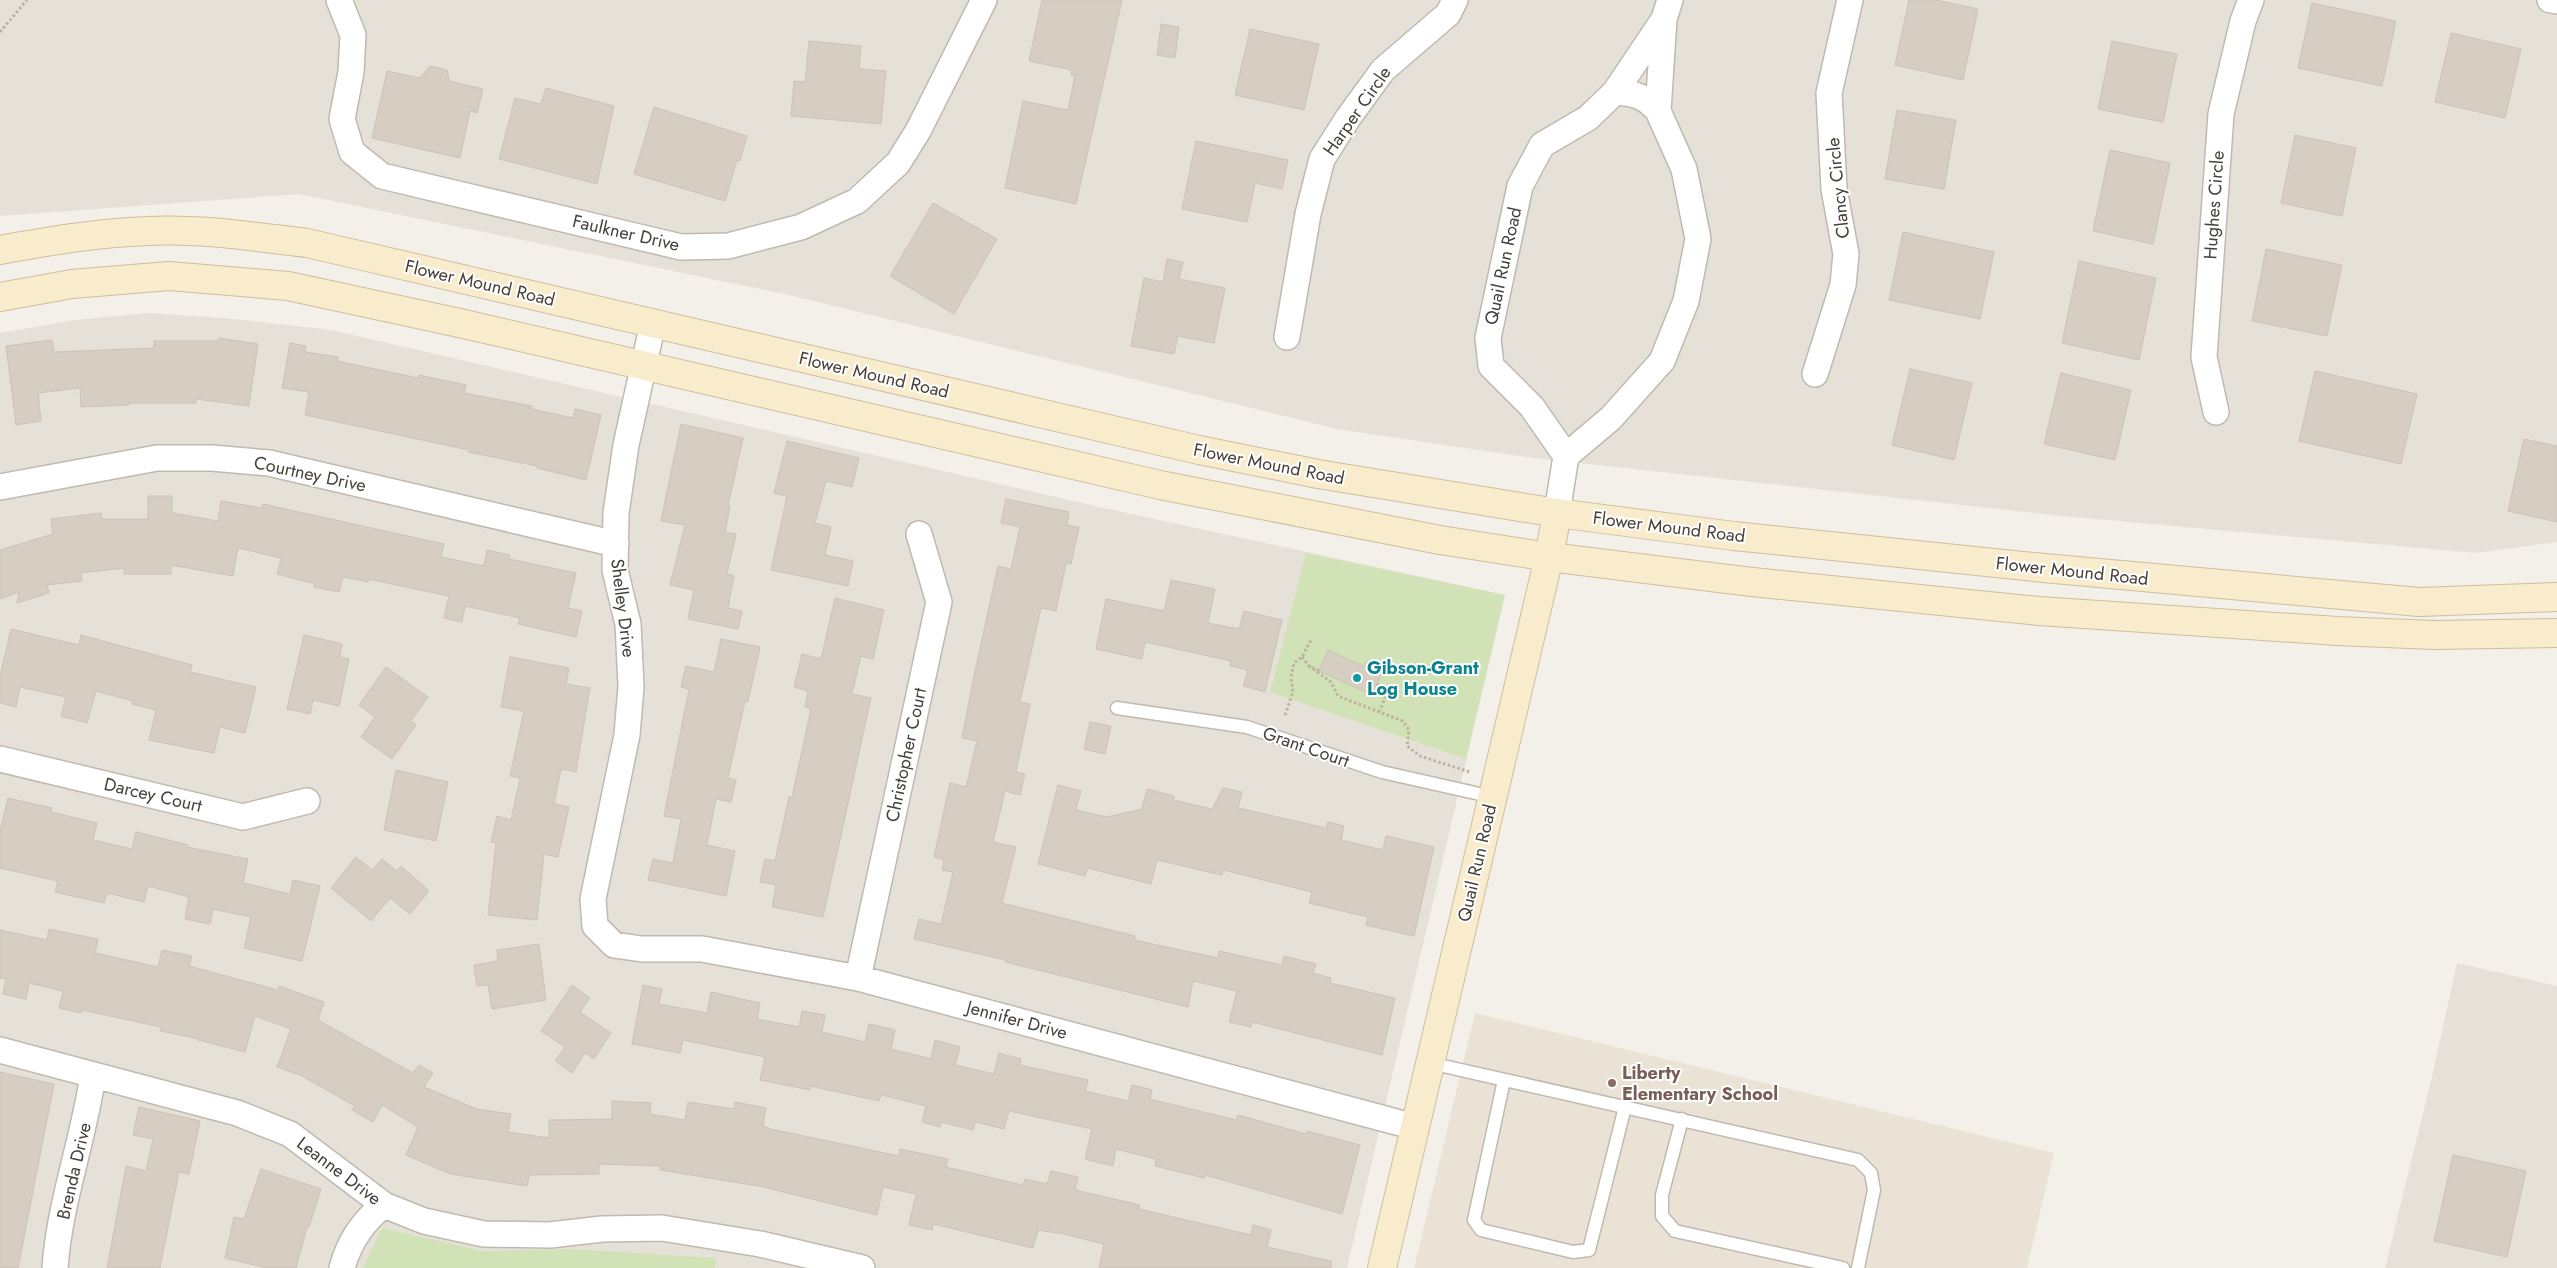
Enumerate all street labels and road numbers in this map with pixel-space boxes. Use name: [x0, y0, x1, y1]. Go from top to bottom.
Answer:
street label: Harper Circle: [1317, 61, 1397, 161]
street label: Clancy Circle: [1820, 136, 1856, 240]
street label: Hughes Circle: [2197, 150, 2231, 260]
street label: Quail Run Road: [1478, 205, 1528, 327]
street label: Faulkner Drive: [570, 208, 682, 258]
street label: Flower Mound Road: [402, 253, 558, 313]
street label: Flower Mound Road: [796, 345, 952, 405]
street label: Flower Mound Road: [1191, 437, 1347, 491]
street label: Courtney Drive: [252, 449, 368, 499]
street label: Flower Mound Road: [1591, 505, 1747, 549]
street label: Flower Mound Road: [1994, 550, 2150, 592]
street label: Shelley Drive: [604, 557, 642, 659]
street label: Christopher Court: [879, 685, 933, 825]
street label: Grant Court: [1259, 720, 1353, 774]
street label: Darcey Court: [101, 771, 205, 819]
street label: Quail Run Road: [1451, 802, 1503, 924]
street label: Jennifer Drive: [962, 994, 1070, 1046]
street label: Brenda Drive: [50, 1120, 98, 1222]
street label: Leanne Drive: [291, 1131, 387, 1211]

